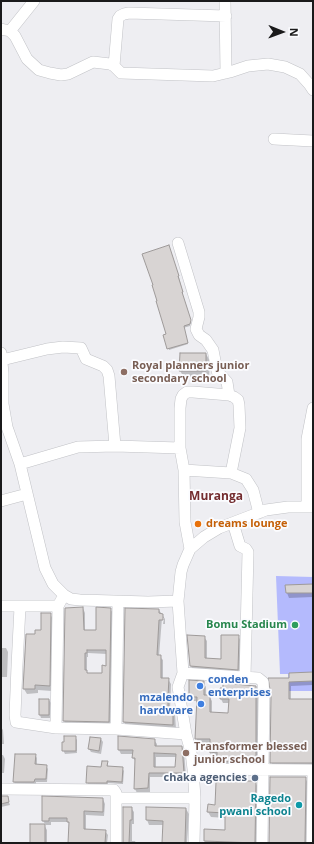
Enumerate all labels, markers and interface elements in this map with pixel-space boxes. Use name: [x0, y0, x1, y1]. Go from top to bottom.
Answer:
north arrow: [262, 12, 302, 52]
text: N: [287, 28, 302, 37]
place label: Royal planners junior secondary school: [132, 359, 249, 385]
marker: Royal planners junior secondary school: [119, 367, 129, 377]
district label: Muranga: [189, 490, 243, 504]
place label: dreams lounge: [206, 517, 288, 531]
marker: dreams lounge: [193, 519, 203, 529]
place label: Bomu Stadium: [206, 618, 287, 632]
marker: Bomu Stadium: [290, 620, 300, 630]
place label: conden enterprises: [208, 673, 271, 699]
marker: conden enterprises: [195, 681, 205, 691]
place label: mzalendo hardware: [139, 691, 193, 717]
marker: mzalendo hardware: [196, 699, 206, 709]
place label: Transformer blessed junior school: [194, 740, 307, 766]
marker: Transformer blessed junior school: [181, 748, 191, 758]
place label: chaka agencies: [164, 771, 247, 785]
marker: chaka agencies: [250, 773, 260, 783]
place label: Ragedo pwani school: [219, 792, 291, 818]
marker: Ragedo pwani school: [294, 800, 304, 810]

